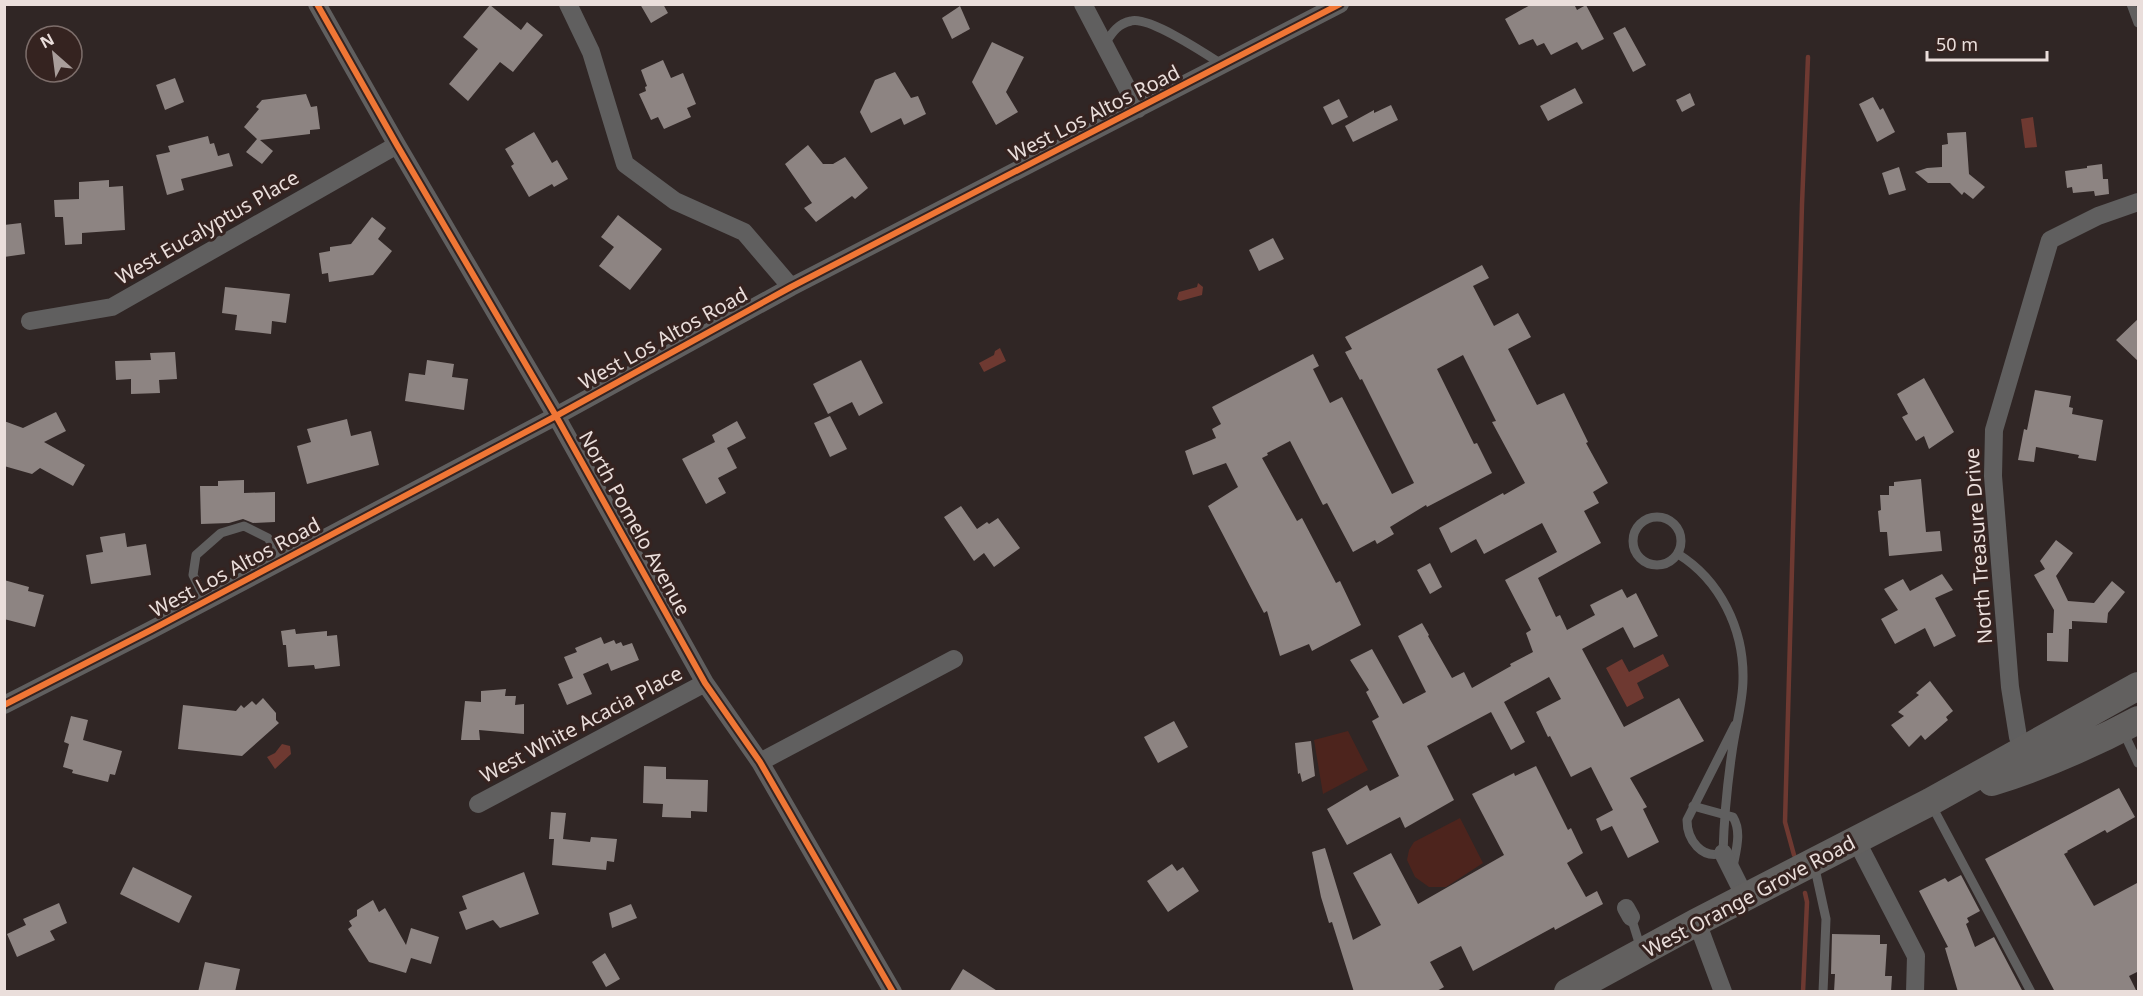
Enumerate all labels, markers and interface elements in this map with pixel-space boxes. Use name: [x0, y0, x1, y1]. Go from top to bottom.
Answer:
north arrow: [24, 24, 84, 84]
scale bar: [1927, 24, 2047, 62]
text: N: [36, 28, 58, 54]
text: 50 m: [1936, 32, 1978, 56]
street label: West Los Altos Road: [1004, 58, 1184, 168]
street label: West Eucalyptus Place: [111, 164, 303, 290]
street label: West Los Altos Road: [574, 280, 752, 396]
street label: North Pomelo Avenue: [573, 426, 697, 620]
street label: North Treasure Drive: [1958, 447, 1998, 645]
street label: West Los Altos Road: [145, 511, 325, 623]
street label: West White Acacia Place: [475, 659, 687, 789]
street label: West Orange Grove Road: [1638, 829, 1860, 963]

